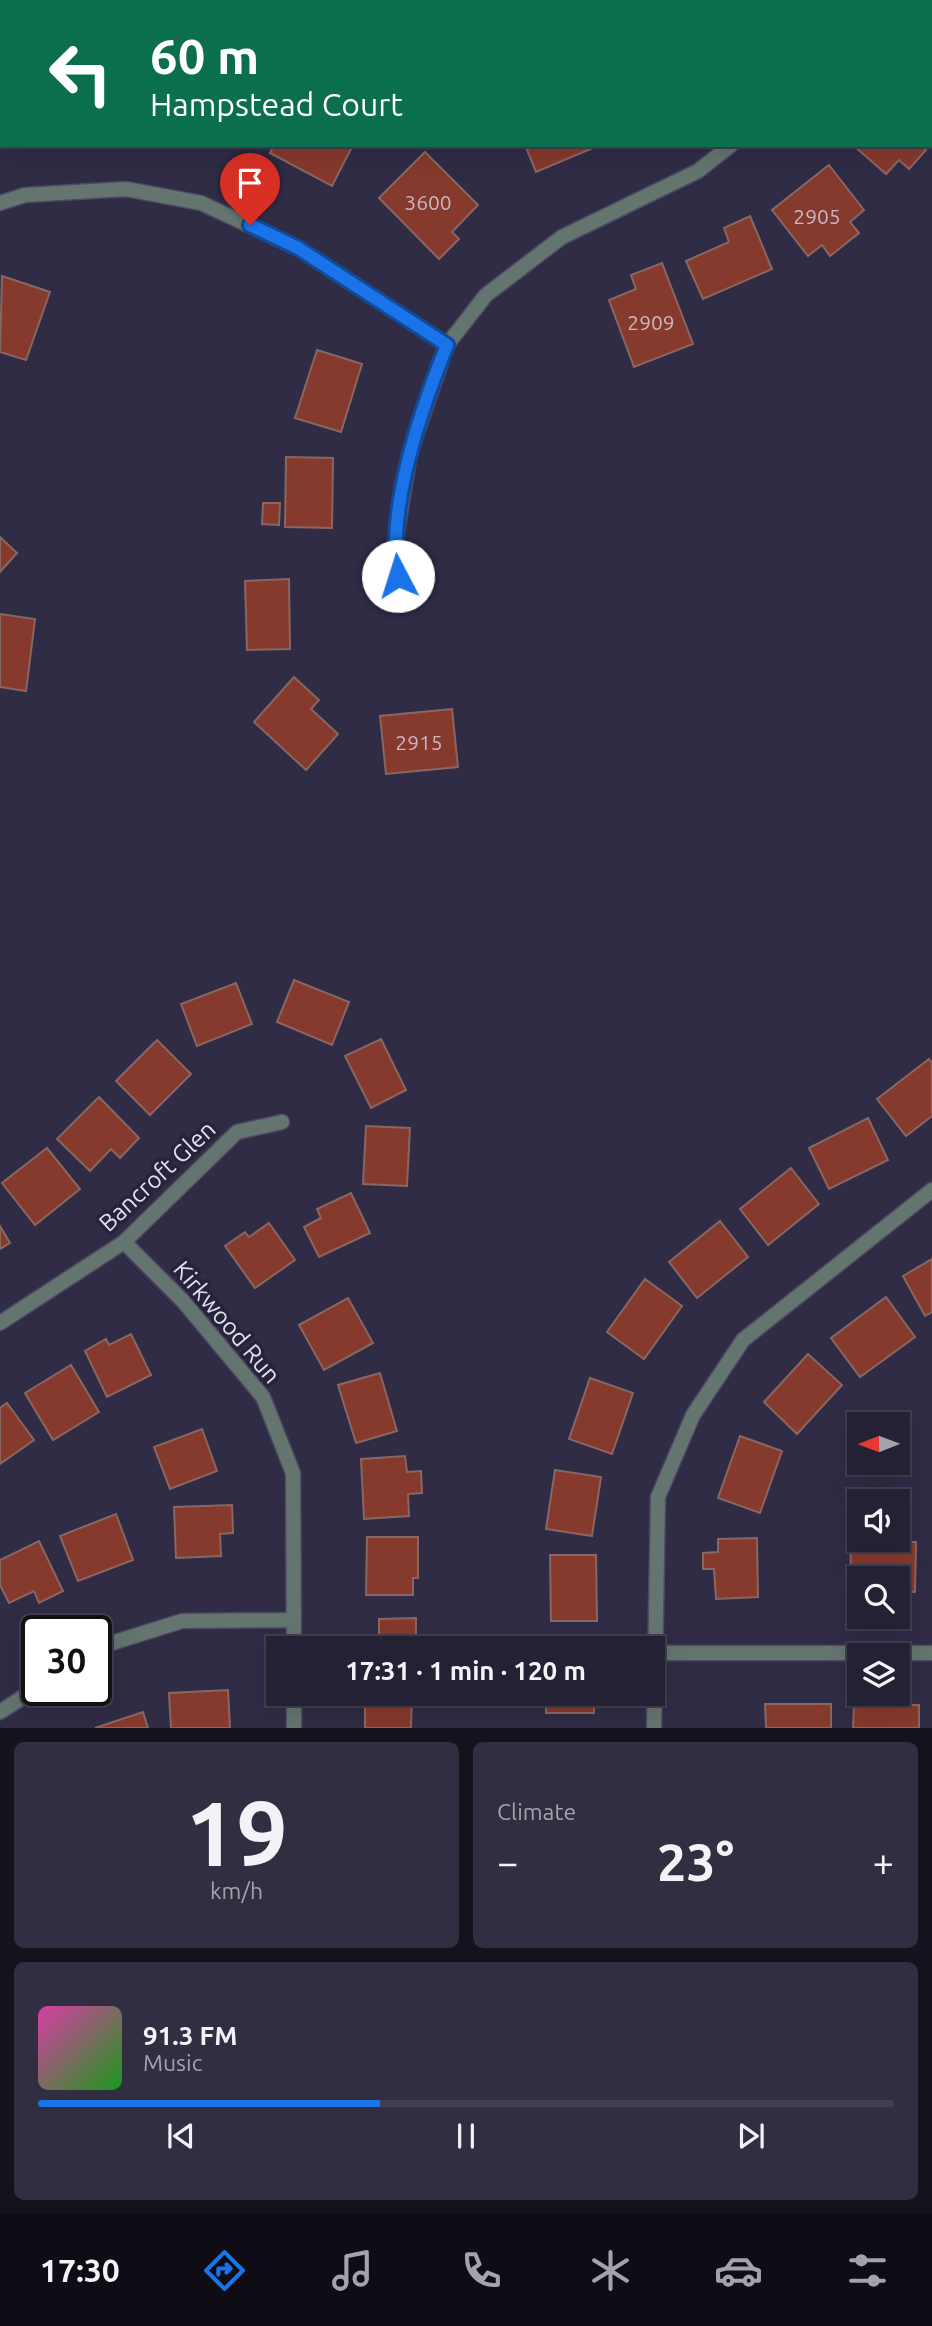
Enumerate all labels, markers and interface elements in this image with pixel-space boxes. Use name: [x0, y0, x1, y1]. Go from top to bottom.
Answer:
icon: left: [35, 28, 126, 119]
text: 60 m: [150, 28, 259, 83]
text: Hampstead Court: [150, 86, 403, 122]
pin: [220, 153, 280, 225]
icon: arrive: [231, 164, 269, 202]
house number: 3600: [404, 190, 452, 214]
house number: 2905: [793, 204, 841, 228]
house number: 2909: [627, 310, 675, 334]
position arrow: [361, 539, 435, 613]
house number: 2915: [395, 730, 443, 754]
street label: Bancroft Glen: [93, 1115, 221, 1237]
street label: Kirkwood Run: [168, 1256, 286, 1388]
north arrow: [847, 1412, 910, 1475]
map controls: [847, 1412, 910, 1706]
button: sound: [847, 1489, 910, 1552]
button: search: [847, 1566, 910, 1629]
speed limit sign: 30: [21, 1615, 112, 1706]
button: layers: [847, 1643, 910, 1706]
text: 17:31 · 1 min · 120 m: [345, 1656, 586, 1685]
text: 19: [185, 1781, 288, 1883]
text: Climate: [497, 1799, 576, 1824]
text: 23°: [657, 1833, 734, 1891]
text: −: [497, 1841, 518, 1883]
text: +: [873, 1841, 894, 1883]
text: km/h: [210, 1878, 263, 1903]
text: 91.3 FM: [143, 2021, 237, 2050]
text: Music: [143, 2050, 202, 2075]
icon: previous: [162, 2117, 200, 2155]
icon: pause: [447, 2117, 485, 2155]
icon: next: [732, 2117, 770, 2155]
icon: directions: [200, 2246, 249, 2295]
icon: music: [328, 2246, 377, 2295]
icon: phone: [457, 2246, 506, 2295]
icon: climate: [586, 2246, 635, 2295]
icon: car: [714, 2246, 763, 2295]
icon: filters: [843, 2246, 892, 2295]
text: 17:30: [40, 2252, 120, 2288]

